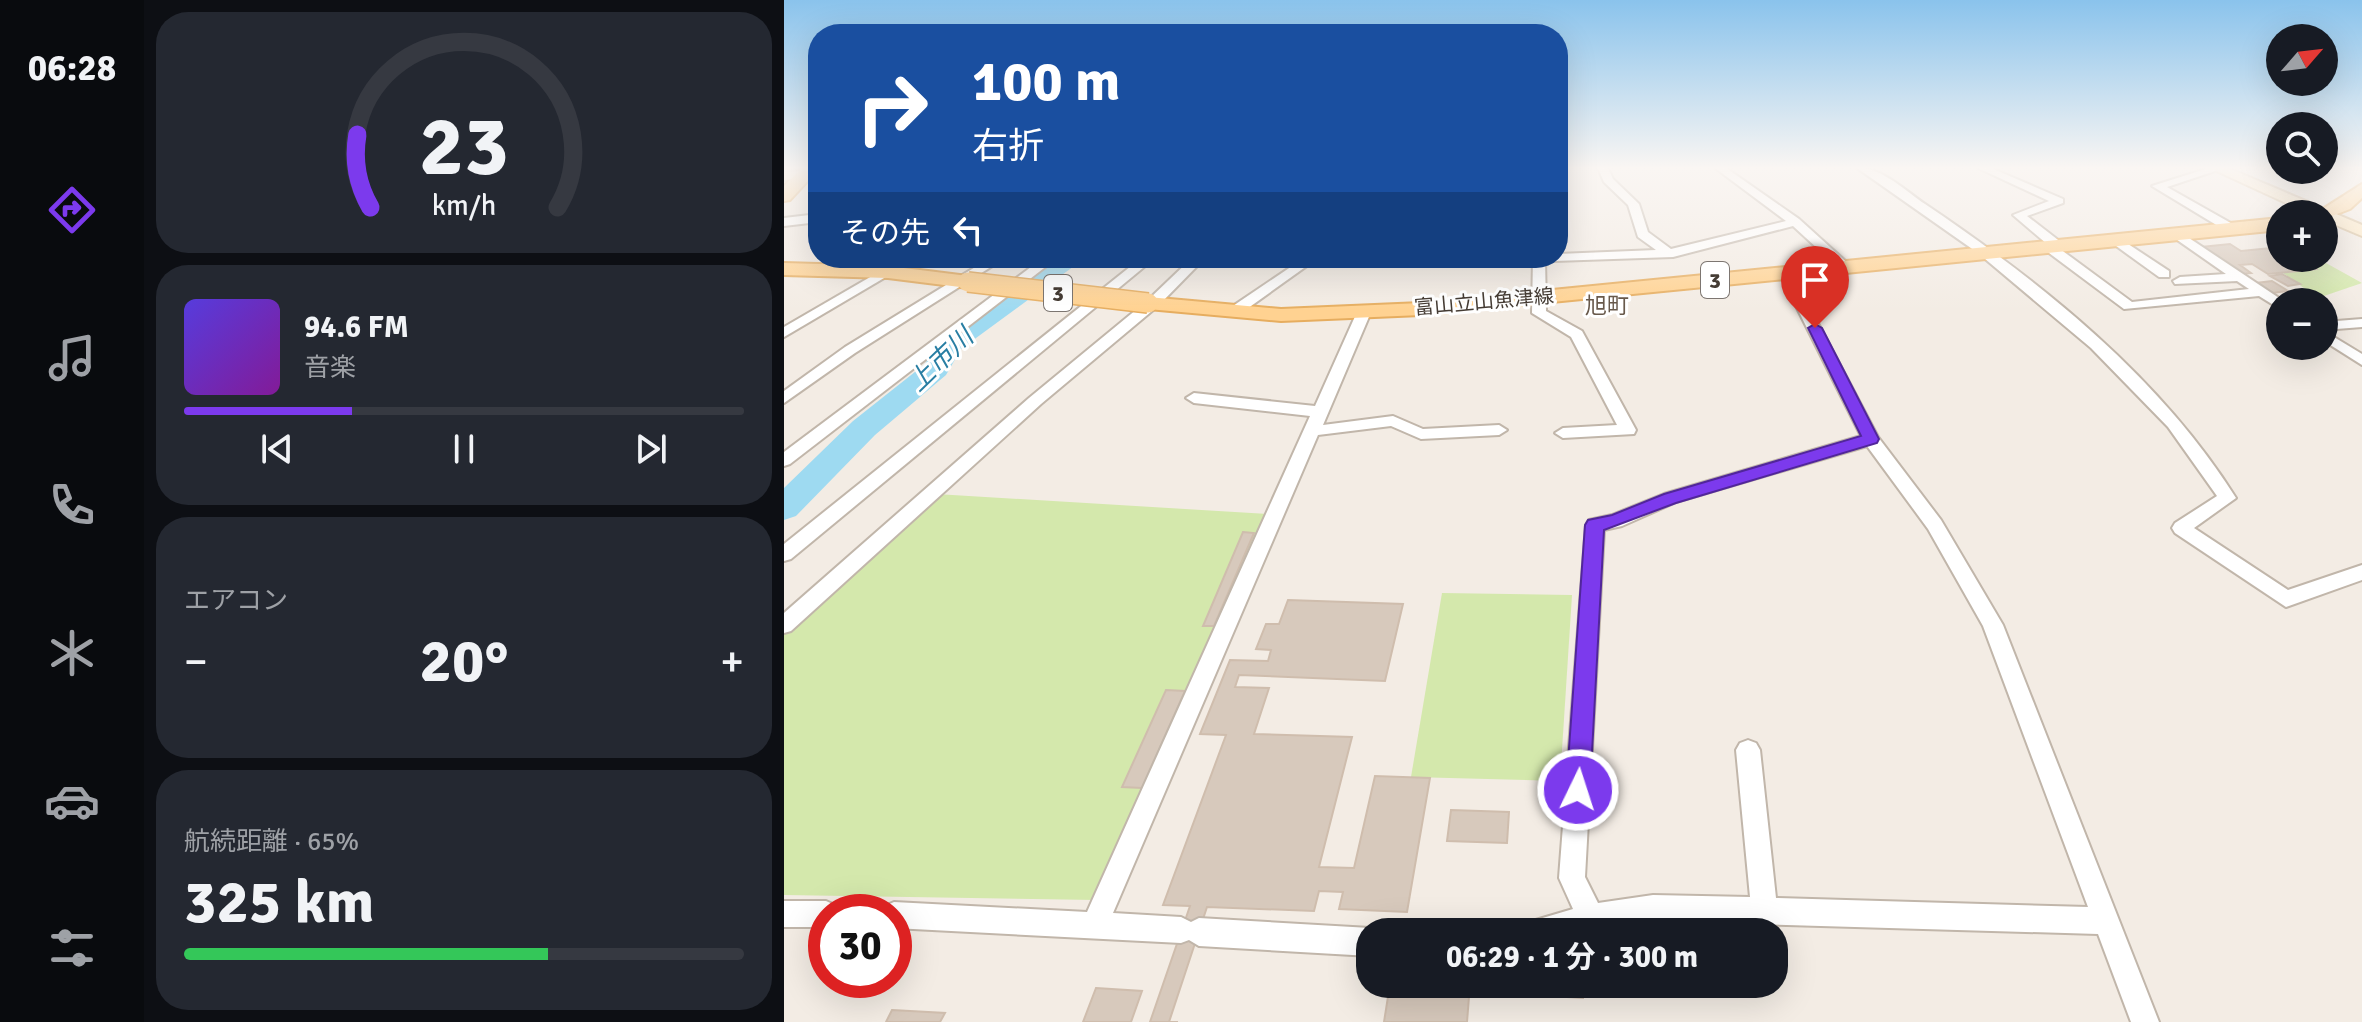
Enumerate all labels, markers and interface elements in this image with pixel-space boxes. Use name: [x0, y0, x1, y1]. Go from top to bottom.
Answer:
north arrow: [2266, 24, 2338, 96]
map controls: [2266, 24, 2338, 360]
text: 06:28: [28, 46, 116, 91]
text: 100 m: [972, 47, 1120, 116]
icon: right: [840, 56, 944, 160]
text: 23: [419, 96, 509, 198]
button: search: [2266, 112, 2338, 184]
text: 右折: [972, 124, 1044, 169]
icon: directions: [44, 182, 100, 238]
text: km/h: [432, 188, 496, 223]
button: +: [2266, 200, 2338, 272]
icon: left: [946, 208, 990, 252]
text: その先: [840, 215, 930, 252]
pin: [1781, 246, 1849, 328]
icon: arrive: [1793, 258, 1837, 302]
road number: 3: [1701, 262, 1729, 298]
road number: 3: [1044, 275, 1072, 311]
street label: 富山立山魚津線: [1413, 283, 1555, 321]
button: −: [2266, 288, 2338, 360]
district label: 旭町: [1585, 292, 1629, 319]
text: 94.6 FM: [304, 309, 409, 346]
water label: 上市川: [902, 319, 982, 399]
icon: music: [44, 330, 100, 386]
text: 音楽: [304, 352, 356, 384]
icon: previous: [255, 427, 299, 471]
icon: pause: [442, 427, 486, 471]
icon: next: [629, 427, 673, 471]
icon: phone: [44, 477, 100, 533]
text: エアコン: [184, 585, 288, 617]
icon: climate: [44, 625, 100, 681]
text: 20°: [420, 625, 508, 699]
text: −: [184, 635, 208, 689]
text: +: [720, 635, 744, 689]
position arrow: [1536, 748, 1620, 832]
icon: car: [44, 773, 100, 829]
text: 航続距離 · 65%: [184, 826, 359, 858]
text: 325 km: [184, 866, 374, 940]
speed limit sign: 30: [808, 894, 912, 998]
icon: filters: [44, 920, 100, 976]
text: 06:29 · 1 分 · 300 m: [1446, 939, 1698, 976]

